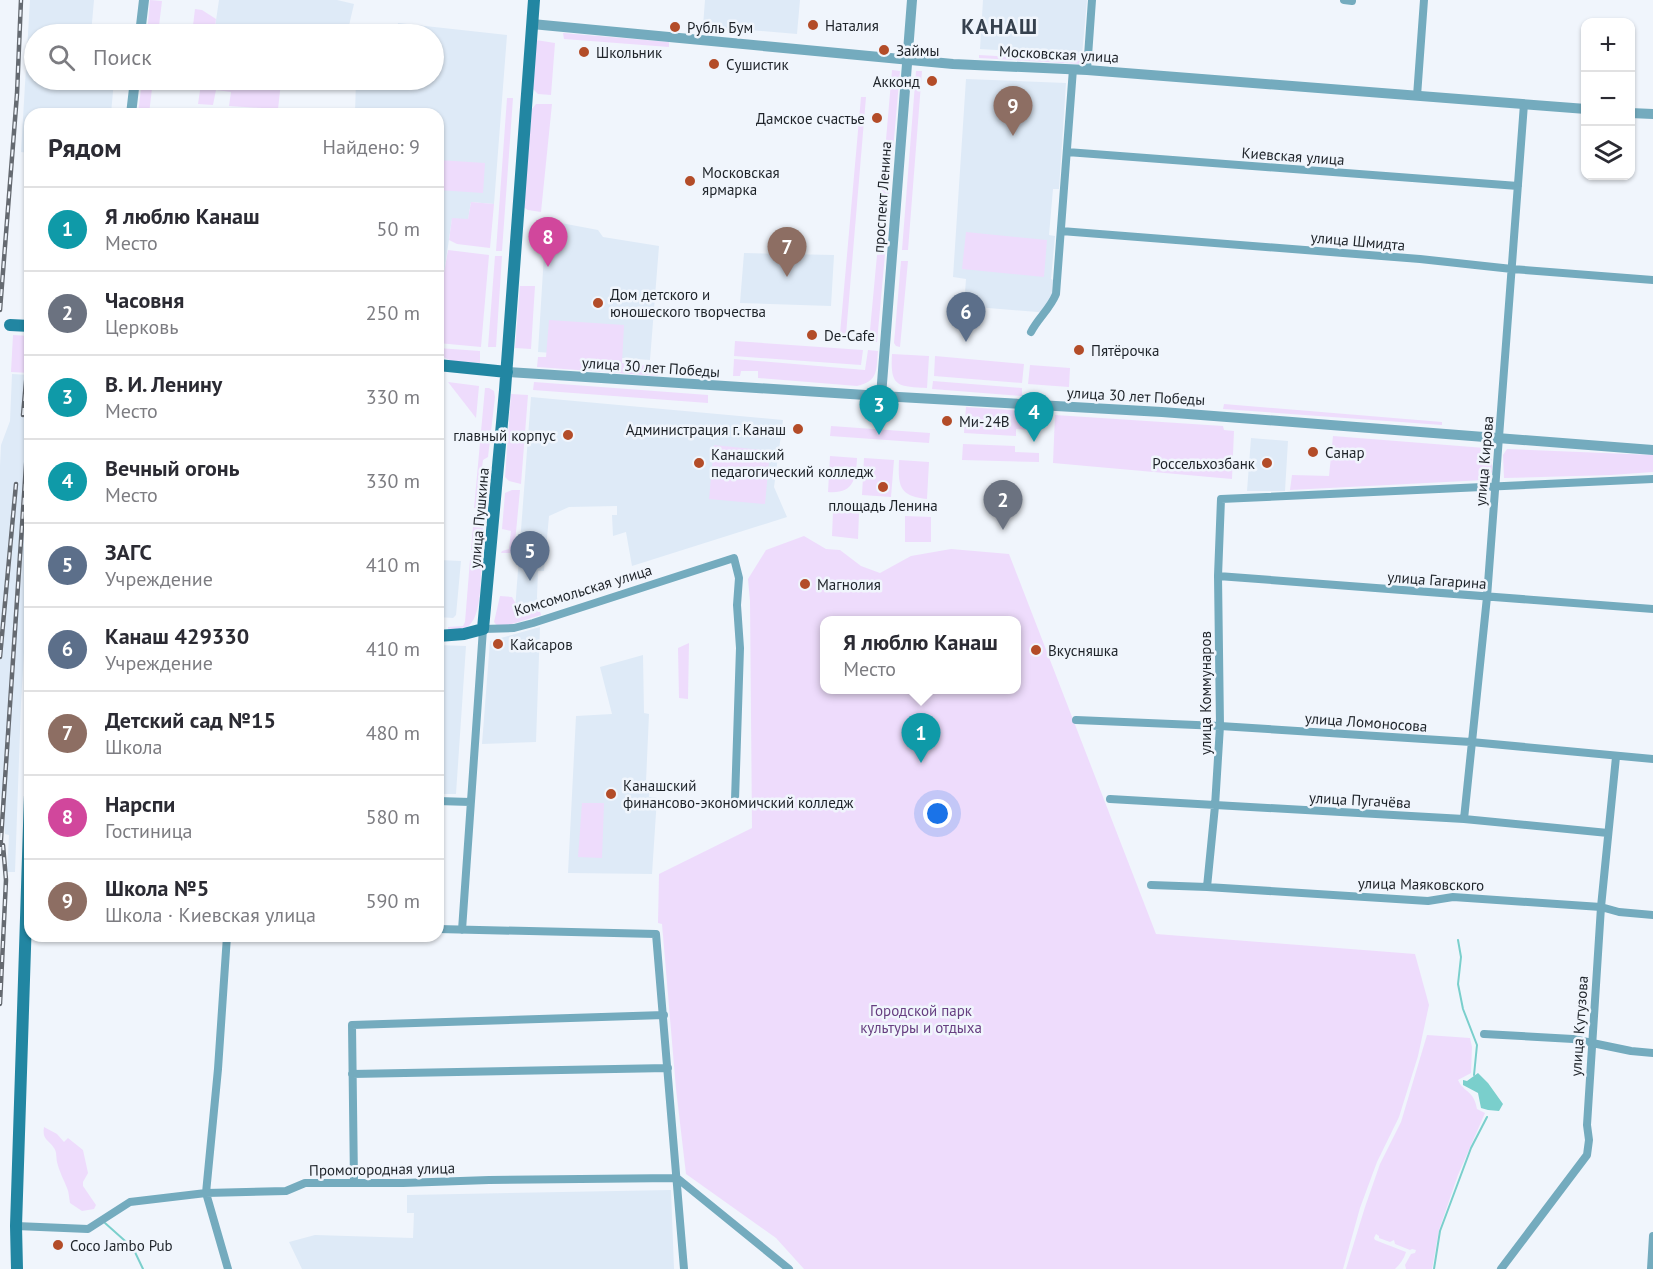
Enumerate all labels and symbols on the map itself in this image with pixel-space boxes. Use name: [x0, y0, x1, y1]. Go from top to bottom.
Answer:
district label: КАНАШ: [961, 13, 1039, 40]
place label: Наталия: [825, 16, 879, 35]
place label: Рубль Бум: [687, 18, 753, 37]
marker: Наталия: [806, 18, 820, 32]
marker: Рубль Бум: [668, 20, 682, 34]
place label: Займы: [896, 41, 939, 60]
street label: Московская улица: [999, 41, 1119, 67]
place label: Школьник: [596, 43, 663, 62]
marker: Займы: [877, 43, 891, 57]
marker: Школьник: [577, 45, 591, 59]
place label: Сушистик: [726, 55, 789, 74]
marker: Сушистик: [707, 57, 721, 71]
place label: Акконд: [873, 72, 920, 91]
marker: Акконд: [925, 74, 939, 88]
pin: 9: [994, 86, 1032, 136]
place label: Дамское счастье: [756, 109, 865, 128]
marker: Дамское счастье: [870, 111, 884, 125]
street label: проспект Ленина: [869, 141, 895, 253]
street label: Киевская улица: [1241, 143, 1345, 169]
place label: Московская ярмарка: [702, 163, 780, 199]
marker: Московская ярмарка: [683, 174, 697, 188]
pin: 8: [528, 218, 568, 267]
street label: улица Шмидта: [1310, 227, 1406, 255]
pin: 7: [768, 228, 806, 277]
place label: Дом детского и юношеского творчества: [610, 285, 766, 321]
pin: 6: [946, 292, 986, 342]
marker: Дом детского и юношеского творчества: [591, 296, 605, 310]
place label: De-Cafe: [824, 326, 875, 345]
marker: De-Cafe: [805, 328, 819, 342]
place label: Пятёрочка: [1091, 341, 1159, 360]
marker: Пятёрочка: [1072, 343, 1086, 357]
street label: улица 30 лет Победы: [581, 353, 721, 381]
street label: улица 30 лет Победы: [1066, 383, 1206, 409]
pin: 3: [860, 386, 898, 435]
pin: 4: [1014, 392, 1054, 442]
place label: Ми-24В: [959, 412, 1010, 431]
marker: Ми-24В: [940, 414, 954, 428]
street label: улица Кирова: [1471, 415, 1497, 507]
place label: Администрация г. Канаш: [626, 420, 786, 439]
marker: Администрация г. Канаш: [791, 422, 805, 436]
place label: главный корпус: [453, 426, 556, 445]
marker: главный корпус: [561, 428, 575, 442]
place label: Санар: [1325, 443, 1365, 462]
place label: Канашский педагогический колледж: [711, 445, 874, 481]
marker: Санар: [1306, 445, 1320, 459]
place label: Россельхозбанк: [1152, 454, 1256, 473]
marker: Канашский педагогический колледж: [692, 456, 706, 470]
marker: Россельхозбанк: [1260, 456, 1274, 470]
street label: улица Пушкина: [465, 467, 493, 569]
marker: площадь Ленина: [876, 480, 890, 494]
pin: 2: [984, 480, 1022, 530]
place label: площадь Ленина: [828, 496, 938, 515]
pin: 5: [510, 532, 550, 581]
street label: Комсомольская улица: [512, 560, 654, 620]
street label: улица Гагарина: [1387, 567, 1487, 593]
place label: Магнолия: [817, 575, 881, 594]
marker: Магнолия: [798, 577, 812, 591]
street label: улица Коммунаров: [1196, 631, 1215, 755]
place label: Кайсаров: [510, 635, 573, 654]
marker: Кайсаров: [491, 637, 505, 651]
place label: Вкусняшка: [1048, 641, 1118, 660]
marker: Вкусняшка: [1029, 643, 1043, 657]
street label: улица Ломоносова: [1304, 708, 1428, 736]
pin: 1: [902, 714, 940, 763]
place label: Канашский финансово-экономичский колледж: [623, 776, 854, 812]
marker: Канашский финансово-экономичский колледж: [604, 787, 618, 801]
street label: улица Пугачёва: [1309, 788, 1411, 812]
your location: [923, 799, 952, 828]
street label: улица Маяковского: [1358, 873, 1484, 895]
street label: улица Кутузова: [1566, 975, 1592, 1077]
park label: Городской парк культуры и отдыха: [860, 1001, 982, 1037]
street label: Промогородная улица: [309, 1158, 455, 1180]
place label: Coco Jambo Pub: [70, 1236, 173, 1255]
marker: Coco Jambo Pub: [51, 1238, 65, 1252]

